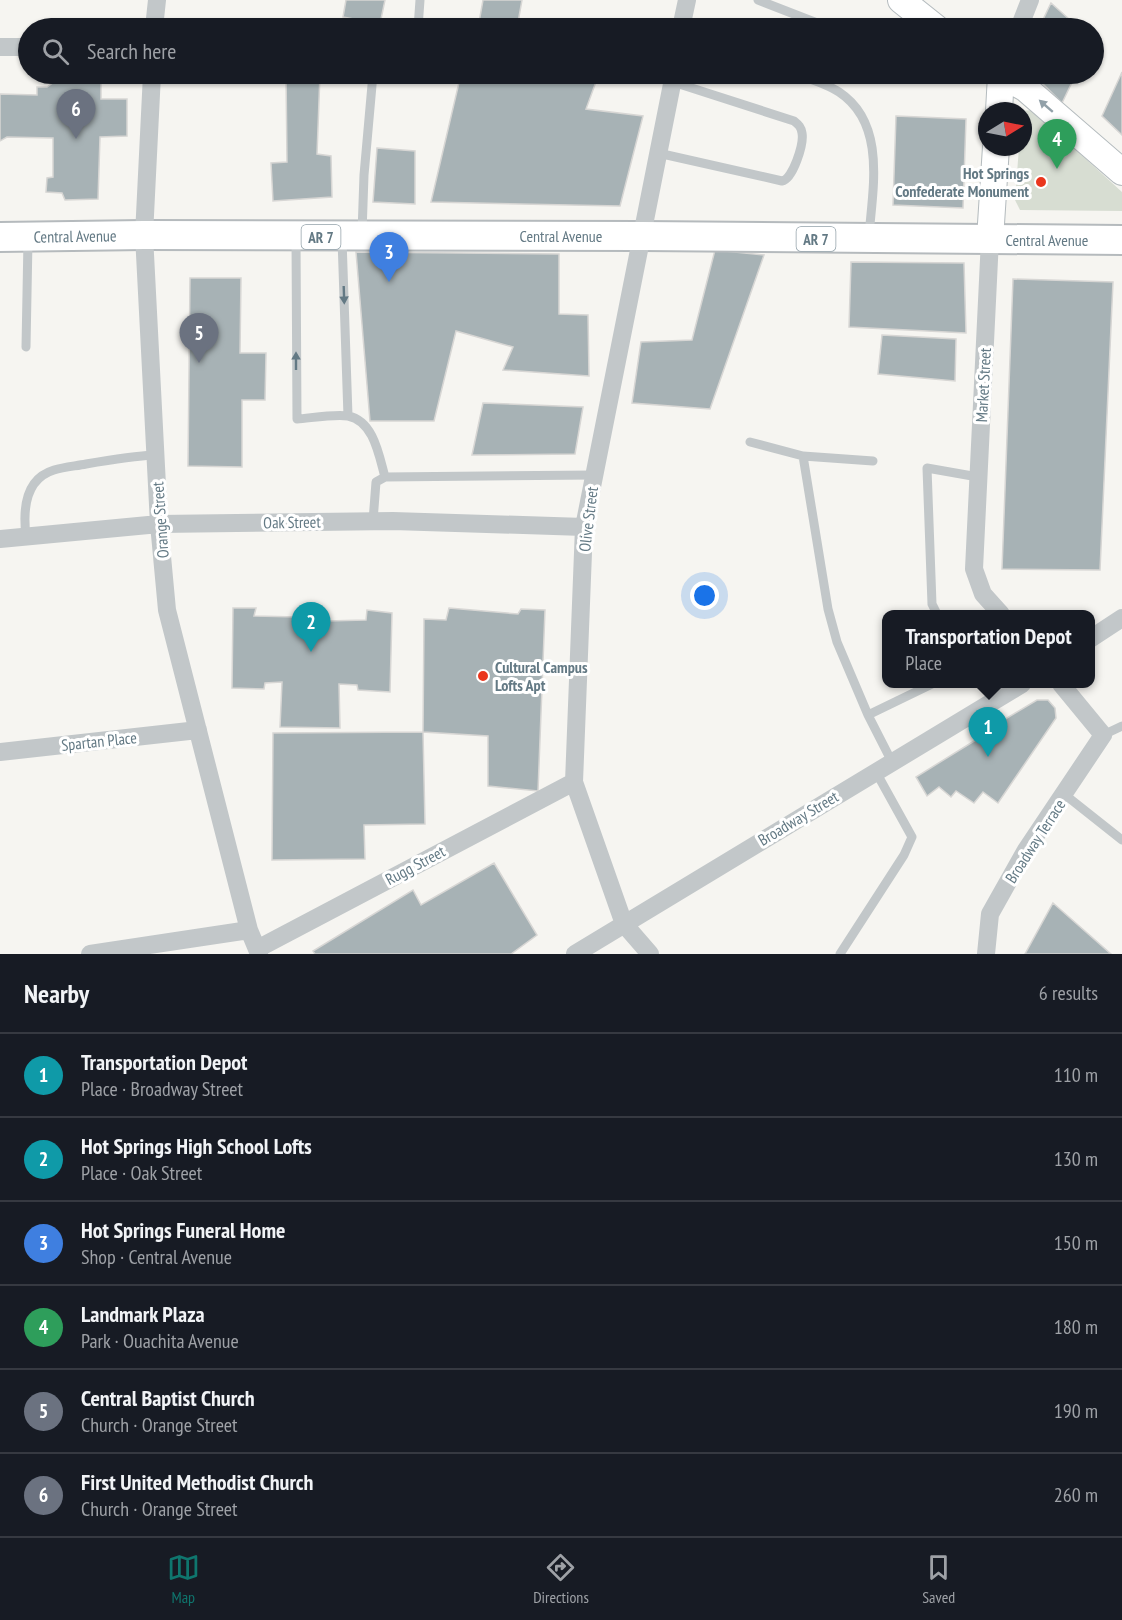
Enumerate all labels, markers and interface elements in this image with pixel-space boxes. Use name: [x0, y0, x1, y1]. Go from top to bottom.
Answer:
search box: [18, 18, 1104, 84]
icon: search: [39, 35, 72, 68]
text: Search here: [87, 37, 176, 65]
pin: 6: [56, 90, 96, 139]
one-way arrow: [1038, 100, 1054, 113]
north arrow: [978, 102, 1032, 156]
pin: 4: [1038, 120, 1076, 169]
place label: Hot Springs Confederate Monument: [895, 163, 1029, 201]
marker: Hot Springs Confederate Monument: [1034, 175, 1048, 189]
street label: Central Avenue: [33, 225, 117, 247]
road number: AR 7: [302, 225, 340, 249]
street label: Central Avenue: [520, 226, 602, 246]
road number: AR 7: [796, 227, 836, 251]
street label: Central Avenue: [1006, 230, 1088, 250]
pin: 3: [370, 232, 408, 282]
one-way arrow: [339, 286, 348, 305]
pin: 5: [180, 314, 218, 363]
street label: Market Street: [971, 347, 995, 423]
one-way arrow: [291, 351, 301, 370]
street label: Orange Street: [147, 480, 173, 559]
street label: Olive Street: [574, 485, 602, 553]
street label: Oak Street: [263, 511, 322, 533]
your location: [690, 581, 719, 610]
pin: 2: [292, 602, 330, 652]
popup: [882, 610, 1095, 688]
text: Transportation Depot: [905, 622, 1072, 650]
text: Place: [905, 650, 942, 676]
place label: Cultural Campus Lofts Apt: [495, 657, 588, 695]
marker: Cultural Campus Lofts Apt: [476, 669, 490, 683]
pin: 1: [968, 708, 1008, 757]
street label: Spartan Place: [60, 727, 138, 755]
street label: Broadway Street: [754, 786, 842, 850]
street label: Broadway Terrace: [1001, 795, 1069, 887]
street label: Rugg Street: [382, 841, 449, 889]
text: Nearby: [24, 977, 89, 1010]
text: 6 results: [1039, 980, 1098, 1006]
text: Transportation Depot: [81, 1048, 248, 1076]
text: 1: [39, 1062, 48, 1088]
text: 110 m: [1054, 1062, 1098, 1088]
text: Place · Broadway Street: [81, 1076, 243, 1102]
text: Hot Springs High School Lofts: [81, 1132, 312, 1160]
text: 2: [39, 1146, 48, 1172]
text: 130 m: [1054, 1146, 1098, 1172]
text: Place · Oak Street: [81, 1160, 202, 1186]
text: Hot Springs Funeral Home: [81, 1216, 285, 1244]
text: 3: [39, 1230, 48, 1256]
text: 150 m: [1054, 1230, 1098, 1256]
text: Shop · Central Avenue: [81, 1244, 232, 1270]
text: Landmark Plaza: [81, 1300, 205, 1328]
text: 4: [39, 1314, 48, 1340]
text: 180 m: [1054, 1314, 1098, 1340]
text: Park · Ouachita Avenue: [81, 1328, 239, 1354]
text: Central Baptist Church: [81, 1384, 255, 1412]
text: 5: [39, 1398, 48, 1424]
text: 190 m: [1054, 1398, 1098, 1424]
text: Church · Orange Street: [81, 1412, 238, 1438]
text: First United Methodist Church: [81, 1468, 313, 1496]
text: 6: [39, 1482, 48, 1508]
text: 260 m: [1054, 1482, 1098, 1508]
text: Church · Orange Street: [81, 1496, 238, 1522]
tab: Map: [167, 1551, 200, 1607]
tab: Directions: [533, 1551, 589, 1607]
tab: Saved: [922, 1551, 955, 1607]

